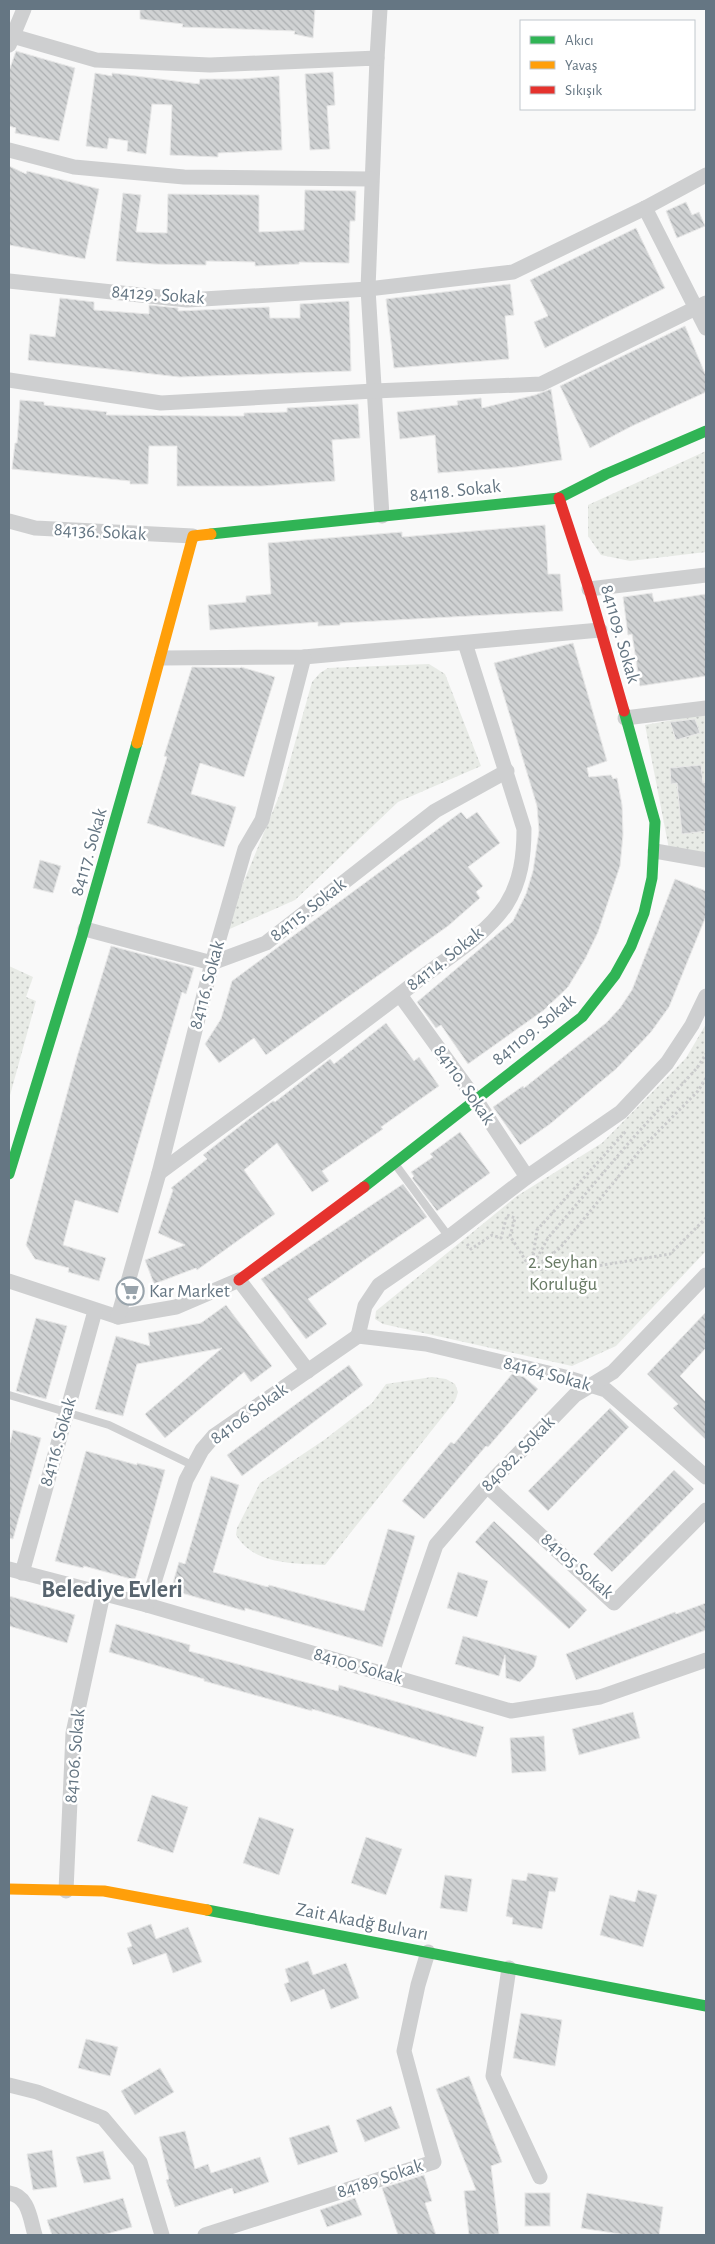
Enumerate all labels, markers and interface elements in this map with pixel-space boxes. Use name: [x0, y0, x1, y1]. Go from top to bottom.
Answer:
legend: [520, 20, 695, 110]
text: Akıcı: [565, 33, 594, 48]
text: Yavaş: [565, 58, 597, 73]
text: Sıkışık: [565, 83, 602, 98]
street label: 84129. Sokak: [111, 282, 206, 308]
street label: 84118. Sokak: [409, 477, 502, 505]
street label: 84136. Sokak: [53, 520, 147, 544]
street label: 841109. Sokak: [597, 583, 643, 686]
street label: 84117. Sokak: [67, 806, 111, 898]
street label: 84115. Sokak: [267, 875, 350, 945]
street label: 84114. Sokak: [403, 923, 487, 995]
street label: 84116. Sokak: [186, 938, 228, 1032]
street label: 841109. Sokak: [489, 991, 580, 1069]
street label: 84110. Sokak: [430, 1042, 498, 1129]
park label: 2. Seyhan Koruluğu: [528, 1253, 598, 1294]
supermarket icon: Kar Market: [115, 1276, 145, 1306]
place label: Kar Market: [149, 1282, 230, 1301]
street label: 84164 Sokak: [501, 1353, 593, 1395]
street label: 84106 Sokak: [207, 1380, 291, 1448]
street label: 84116. Sokak: [36, 1395, 80, 1488]
street label: 84082. Sokak: [477, 1412, 559, 1495]
street label: 84105 Sokak: [537, 1529, 617, 1603]
district label: Belediye Evleri: [41, 1578, 183, 1602]
street label: 84100 Sokak: [311, 1644, 405, 1688]
street label: 84106. Sokak: [61, 1708, 89, 1804]
street label: Zait Akadğ Bulvarı: [294, 1900, 430, 1944]
street label: 84189 Sokak: [335, 2156, 426, 2202]

